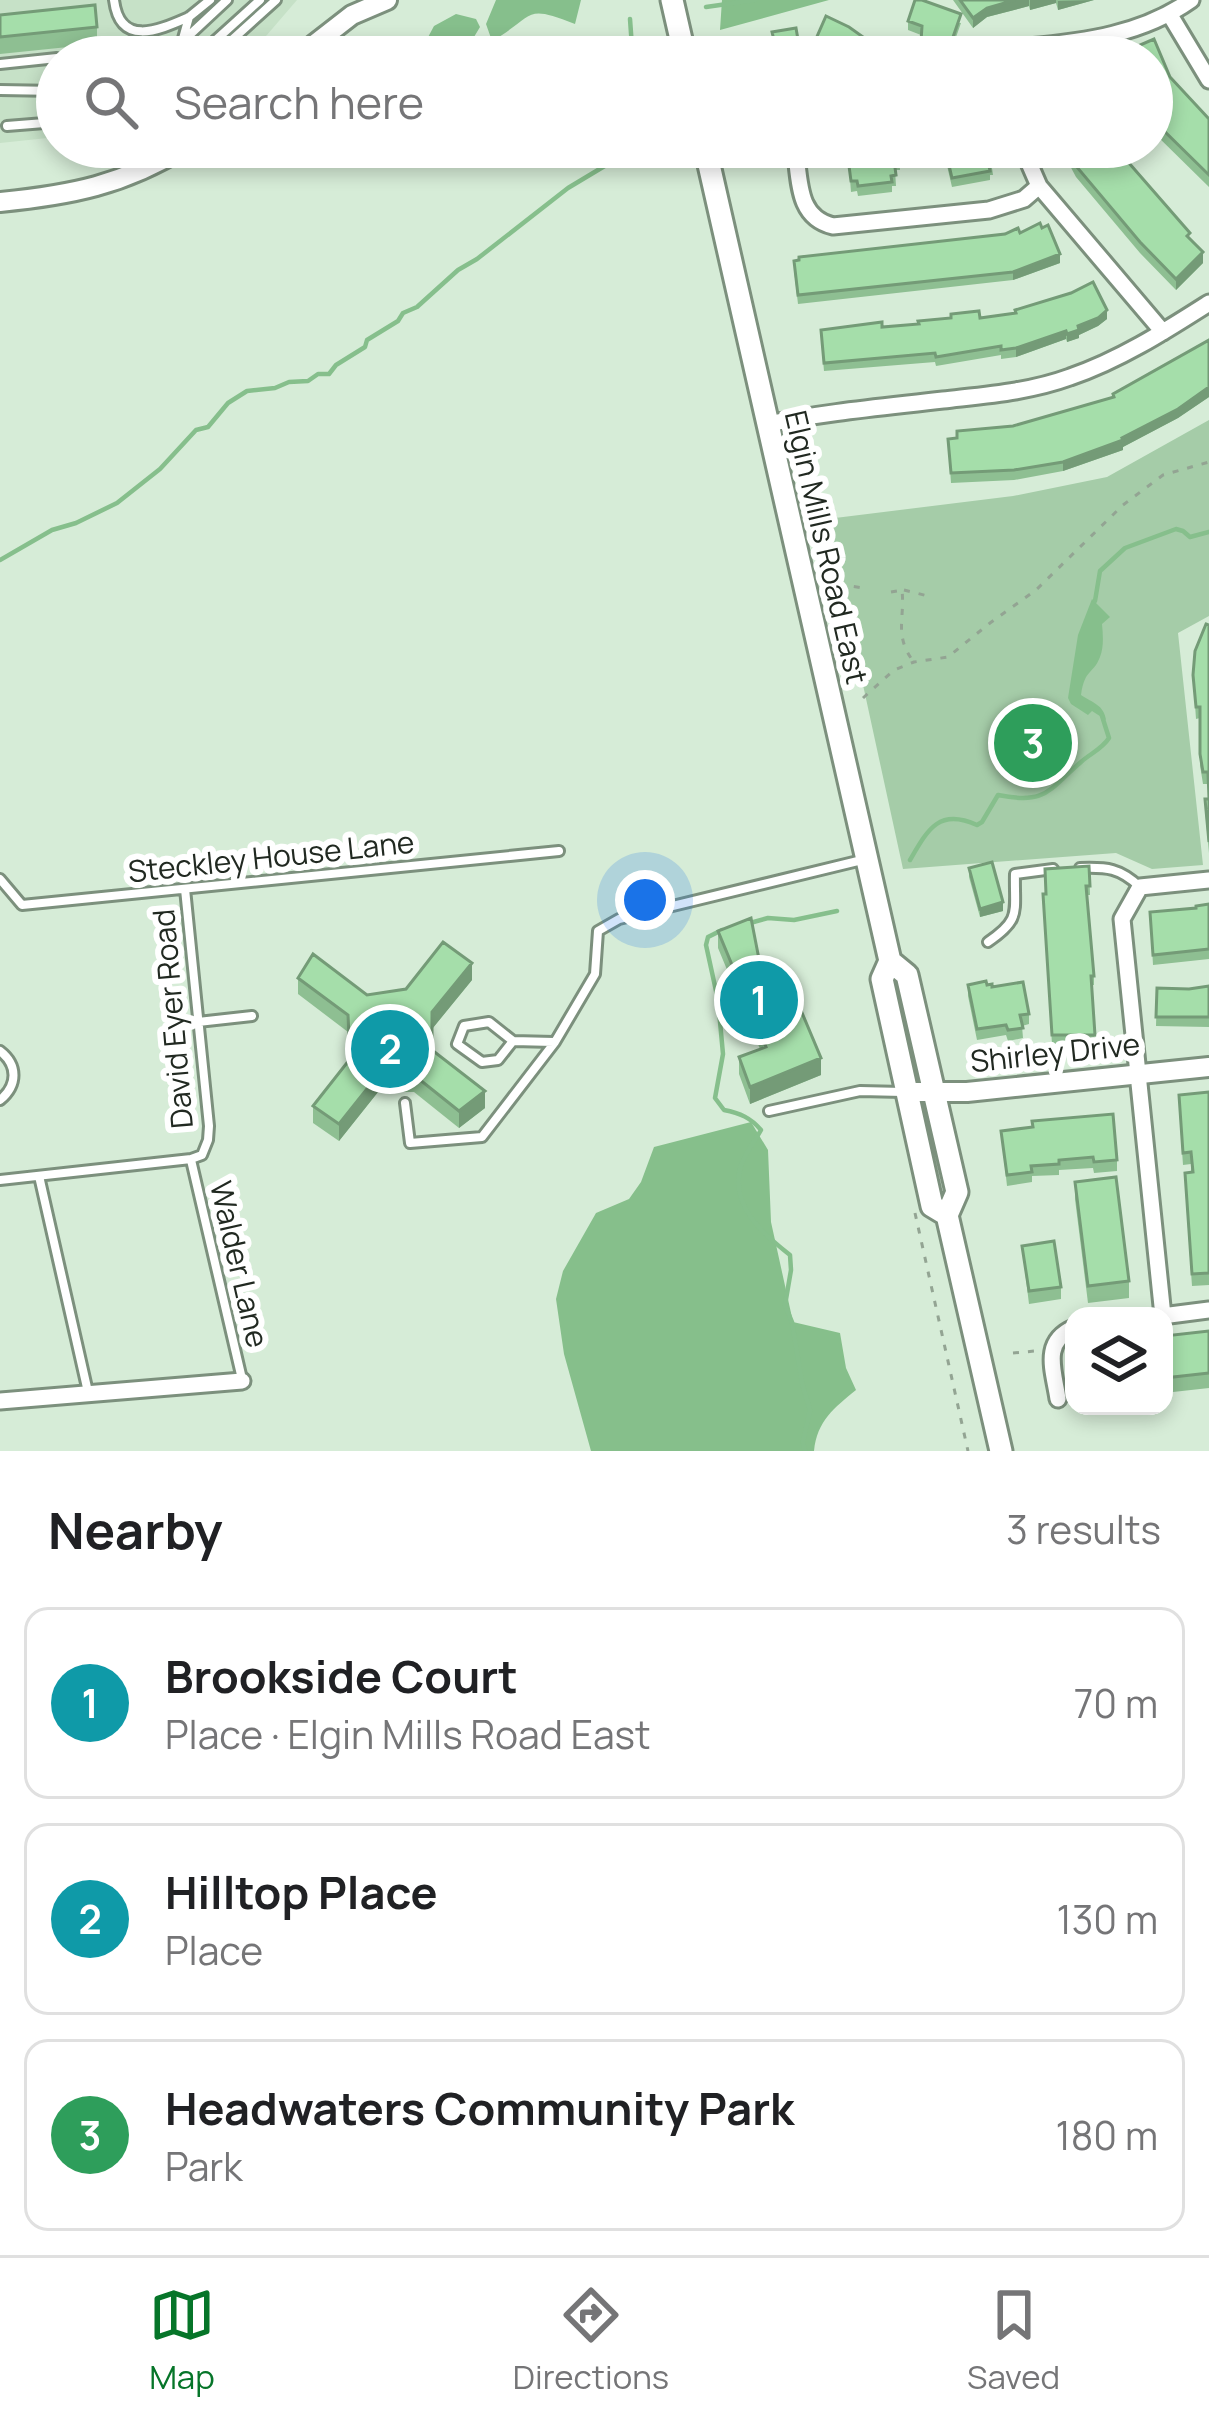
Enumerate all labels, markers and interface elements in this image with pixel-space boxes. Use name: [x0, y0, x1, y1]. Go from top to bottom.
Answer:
search box: [36, 36, 1173, 168]
icon: search: [78, 69, 144, 135]
text: Search here: [174, 71, 424, 133]
street label: Elgin Mills Road East: [776, 406, 878, 688]
pin: 3: [994, 698, 1072, 788]
street label: Steckley House Lane: [126, 821, 416, 891]
your location: [615, 870, 675, 930]
street label: David Eyer Road: [142, 908, 202, 1130]
pin: 1: [720, 955, 798, 1045]
pin: 2: [351, 1004, 429, 1094]
street label: Shirley Drive: [968, 1023, 1142, 1081]
street label: Walder Lane: [201, 1177, 279, 1351]
map controls: [1065, 1307, 1173, 1415]
button: layers: [1065, 1307, 1173, 1415]
text: Nearby: [48, 1495, 223, 1564]
text: 3 results: [1006, 1502, 1161, 1556]
text: Brookside Court: [165, 1645, 518, 1707]
text: 1: [81, 1676, 99, 1730]
text: 70 m: [1074, 1676, 1158, 1730]
text: Place · Elgin Mills Road East: [165, 1707, 651, 1761]
text: Hilltop Place: [165, 1861, 438, 1923]
text: 2: [78, 1892, 102, 1946]
text: 130 m: [1057, 1892, 1158, 1946]
text: Place: [165, 1923, 263, 1977]
text: Headwaters Community Park: [165, 2077, 794, 2139]
text: 3: [79, 2108, 101, 2162]
text: 180 m: [1055, 2108, 1158, 2162]
text: Park: [165, 2139, 243, 2193]
tab: Map: [149, 2282, 215, 2399]
tab: Directions: [513, 2282, 669, 2399]
tab: Saved: [967, 2282, 1060, 2399]

